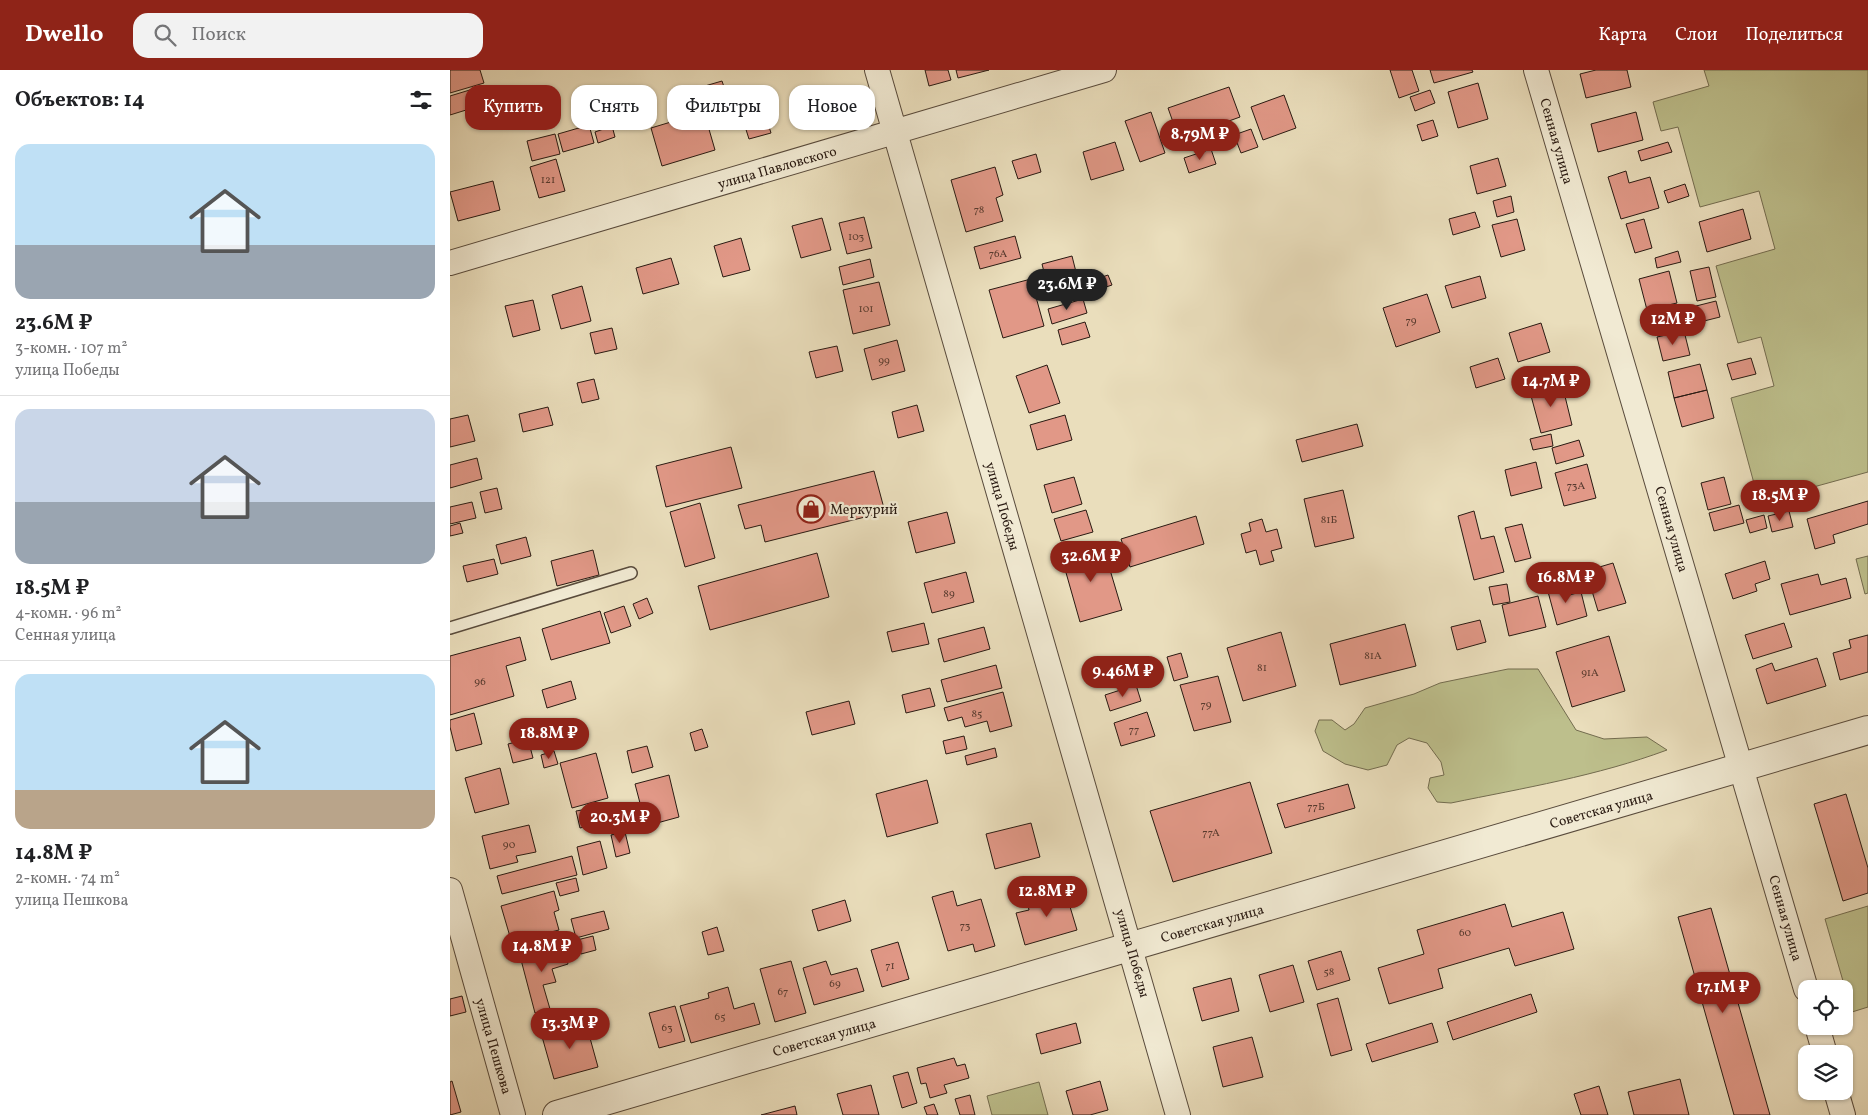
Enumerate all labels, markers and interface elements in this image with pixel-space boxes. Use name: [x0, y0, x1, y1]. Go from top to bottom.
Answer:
search box: [133, 13, 483, 58]
text: Dwello: [25, 18, 103, 52]
icon: search: [151, 21, 179, 49]
text: Поиск: [191, 22, 246, 48]
text: Карта: [1599, 23, 1647, 48]
text: Слои: [1675, 23, 1717, 48]
text: Поделиться: [1745, 23, 1843, 48]
chip: Купить: [465, 85, 561, 130]
chip: Снять: [571, 85, 657, 130]
chip: Фильтры: [667, 85, 779, 130]
chip: Новое: [789, 85, 875, 130]
text: Объектов: 14: [15, 86, 145, 115]
icon: filters: [407, 86, 435, 114]
street label: Сенная улица: [1534, 96, 1577, 187]
pin: 8.79M ₽: [1154, 118, 1246, 161]
text: 8.79M ₽: [1171, 124, 1229, 146]
street label: улица Павловского: [716, 142, 839, 194]
house number: 121: [541, 173, 555, 188]
icon: home: [180, 176, 270, 266]
house number: 78: [974, 203, 985, 218]
house number: 103: [848, 230, 864, 245]
house number: 76А: [989, 247, 1008, 262]
pin: 23.6M ₽: [1021, 268, 1113, 311]
text: 23.6M ₽: [1037, 274, 1097, 296]
house number: 101: [858, 302, 874, 317]
pin: 12M ₽: [1638, 304, 1708, 346]
text: 23.6M ₽: [15, 309, 93, 338]
text: 12M ₽: [1651, 309, 1695, 331]
house number: 79: [1406, 314, 1417, 329]
text: 3-комн. · 107 m²: [15, 338, 127, 360]
house number: 99: [878, 354, 890, 369]
text: улица Победы: [15, 360, 120, 382]
pin: 14.7M ₽: [1505, 366, 1597, 408]
text: 14.7M ₽: [1522, 371, 1580, 393]
icon: home: [180, 442, 270, 532]
street label: улица Победы: [980, 460, 1023, 553]
house number: 73А: [1567, 479, 1585, 494]
pin: 18.5M ₽: [1734, 480, 1826, 522]
street label: Сенная улица: [1649, 484, 1692, 575]
text: 18.5M ₽: [1752, 485, 1808, 507]
shop icon: Меркурий: [796, 494, 826, 524]
place label: Меркурий: [830, 501, 898, 520]
house number: 81Б: [1321, 513, 1338, 528]
pin: 32.6M ₽: [1045, 540, 1137, 583]
text: 32.6M ₽: [1061, 546, 1121, 568]
pin: 16.8M ₽: [1520, 562, 1612, 604]
text: 16.8M ₽: [1537, 567, 1595, 589]
text: 18.5M ₽: [15, 574, 89, 603]
house number: 89: [943, 587, 955, 602]
text: 4-комн. · 96 m²: [15, 603, 122, 625]
text: Сенная улица: [15, 625, 116, 647]
house number: 81А: [1364, 649, 1382, 664]
pin: 9.46M ₽: [1077, 656, 1169, 698]
text: 9.46M ₽: [1092, 661, 1154, 683]
house number: 81: [1257, 661, 1267, 676]
house number: 91А: [1581, 666, 1599, 681]
house number: 96: [474, 675, 486, 690]
house number: 79: [1201, 698, 1212, 713]
icon: home: [180, 707, 270, 797]
house number: 85: [972, 707, 982, 722]
pin: 18.8M ₽: [503, 718, 595, 760]
text: 18.8M ₽: [520, 723, 578, 745]
house number: 77: [1129, 723, 1139, 738]
street label: Советская улица: [1548, 787, 1655, 834]
house number: 77Б: [1307, 800, 1325, 815]
pin: 20.3M ₽: [574, 802, 666, 844]
text: 20.3M ₽: [590, 807, 650, 829]
house number: 77А: [1202, 826, 1220, 841]
house number: 90: [503, 838, 516, 853]
text: 14.8M ₽: [15, 839, 92, 868]
text: 2-комн. · 74 m²: [15, 868, 120, 890]
street label: Сенная улица: [1763, 873, 1806, 964]
pin: 12.8M ₽: [1001, 876, 1093, 918]
text: 12.8M ₽: [1018, 881, 1076, 903]
text: улица Пешкова: [15, 890, 128, 912]
street label: Советская улица: [1159, 901, 1266, 948]
street label: улица Победы: [1110, 907, 1153, 1000]
house number: 73: [960, 919, 971, 934]
house number: 60: [1459, 926, 1471, 941]
pin: 14.8M ₽: [496, 930, 588, 973]
text: 14.8M ₽: [512, 936, 572, 958]
house number: 71: [885, 959, 895, 974]
house number: 58: [1324, 965, 1335, 980]
pin: 17.1M ₽: [1677, 972, 1769, 1014]
house number: 69: [829, 977, 841, 992]
text: 17.1M ₽: [1696, 977, 1750, 999]
map controls: [1798, 980, 1853, 1100]
button: locate: [1798, 980, 1853, 1035]
house number: 67: [778, 985, 788, 1000]
street label: улица Пешкова: [470, 996, 515, 1097]
pin: 13.3M ₽: [524, 1008, 616, 1050]
house number: 65: [715, 1010, 725, 1025]
text: 13.3M ₽: [542, 1013, 598, 1035]
street label: Советская улица: [771, 1015, 878, 1062]
house number: 63: [661, 1021, 673, 1036]
button: layers: [1798, 1045, 1853, 1100]

